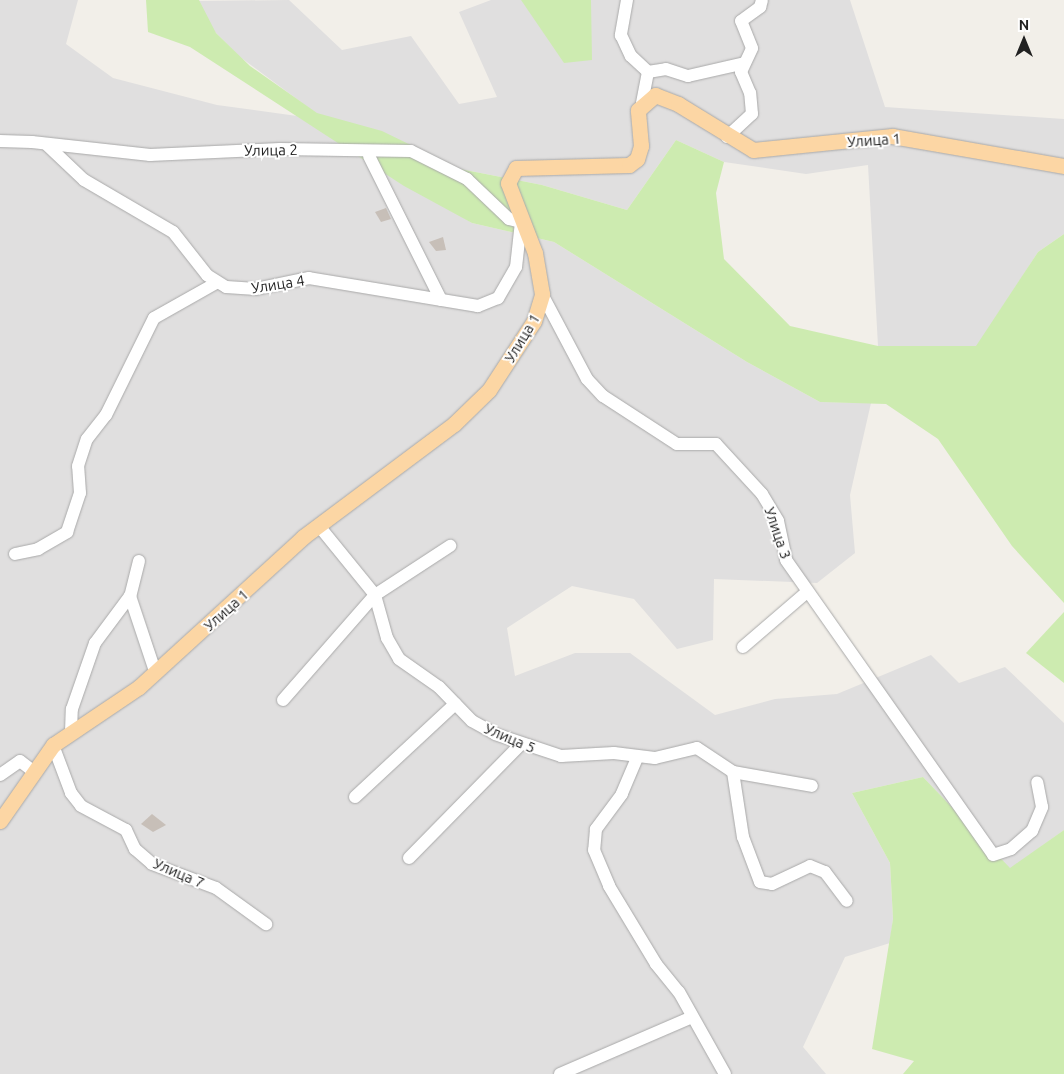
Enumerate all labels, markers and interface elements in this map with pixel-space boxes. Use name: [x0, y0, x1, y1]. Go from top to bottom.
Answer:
north arrow: [999, 15, 1049, 65]
text: N: [1019, 17, 1029, 33]
street label: Улица 1: [847, 129, 901, 151]
street label: Улица 2: [244, 141, 298, 159]
street label: Улица 4: [250, 271, 306, 297]
street label: Улица 1: [500, 310, 544, 366]
street label: Улица 3: [761, 505, 795, 561]
street label: Улица 1: [200, 585, 252, 635]
street label: Улица 5: [482, 719, 538, 757]
street label: Улица 7: [151, 854, 207, 892]

